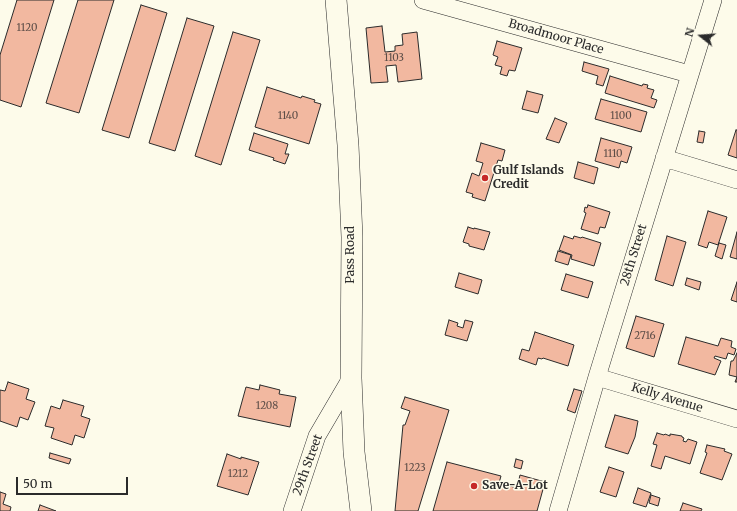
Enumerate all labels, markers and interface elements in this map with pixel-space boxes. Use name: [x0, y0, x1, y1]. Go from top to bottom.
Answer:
north arrow: [681, 16, 721, 56]
street label: Broadmoor Place: [507, 17, 605, 57]
house number: 1120: [17, 22, 37, 34]
text: N: [682, 26, 697, 39]
house number: 1103: [384, 52, 404, 64]
house number: 1140: [278, 110, 298, 122]
house number: 1100: [610, 110, 632, 122]
house number: 1110: [604, 148, 622, 160]
place label: Gulf Islands Credit: [493, 164, 564, 192]
marker: Gulf Islands Credit: [480, 173, 490, 183]
street label: 28th Street: [618, 222, 650, 288]
street label: Pass Road: [344, 226, 358, 284]
house number: 2716: [634, 330, 656, 342]
street label: Kelly Avenue: [630, 380, 704, 416]
house number: 1208: [256, 400, 278, 412]
street label: 29th Street: [290, 433, 326, 497]
house number: 1223: [404, 462, 426, 474]
house number: 1212: [228, 468, 248, 480]
scale bar: [18, 469, 130, 495]
text: 50 m: [23, 476, 52, 491]
place label: Save-A-Lot: [482, 479, 548, 493]
marker: Save-A-Lot: [469, 481, 479, 491]

